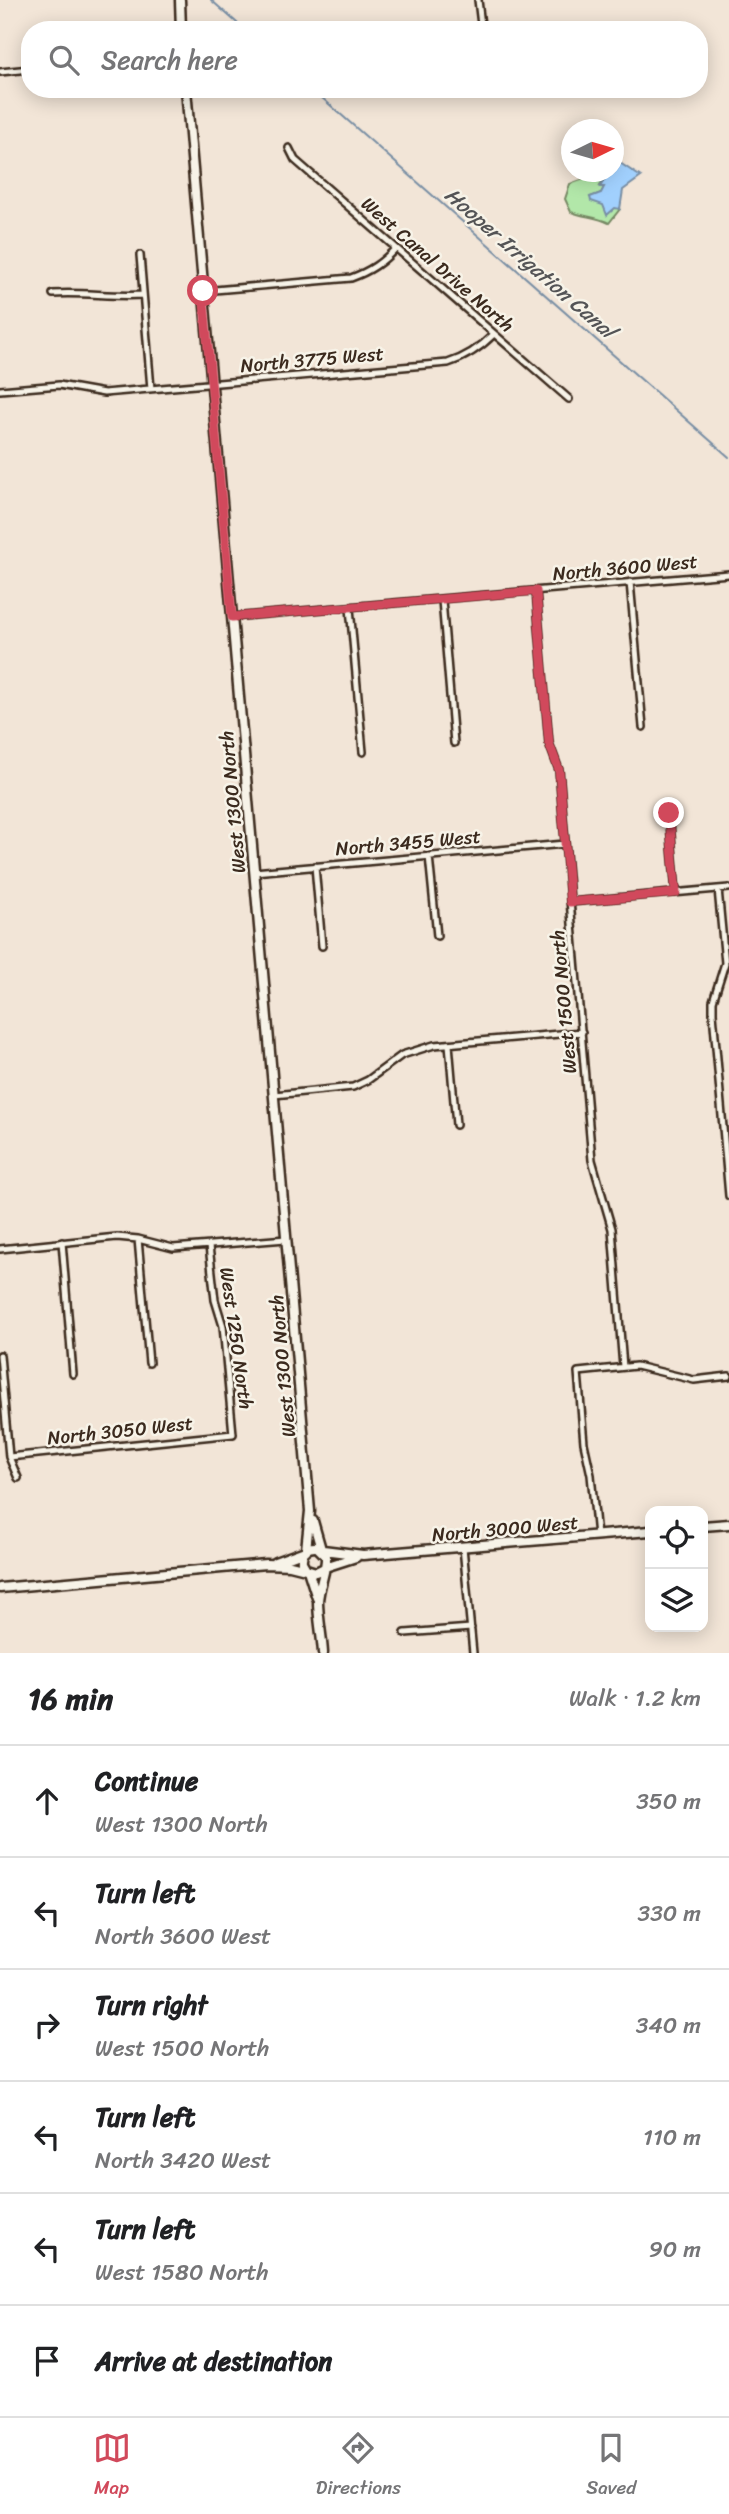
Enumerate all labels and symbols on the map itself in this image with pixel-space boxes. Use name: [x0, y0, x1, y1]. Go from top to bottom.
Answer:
north arrow: [561, 119, 624, 182]
water label: Hooper Irrigation Canal: [436, 177, 628, 352]
street label: West Canal Drive North: [353, 188, 522, 341]
route start: [187, 275, 218, 306]
street label: North 3775 West: [239, 337, 385, 382]
street label: North 3600 West: [551, 545, 699, 590]
street label: West 1300 North: [210, 729, 255, 875]
route end: [653, 797, 684, 828]
street label: North 3455 West: [334, 820, 482, 865]
street label: West 1500 North: [541, 929, 586, 1075]
street label: West 1250 North: [210, 1265, 263, 1411]
street label: West 1300 North: [260, 1293, 305, 1439]
street label: North 3050 West: [46, 1406, 195, 1455]
street label: North 3000 West: [431, 1506, 580, 1551]

